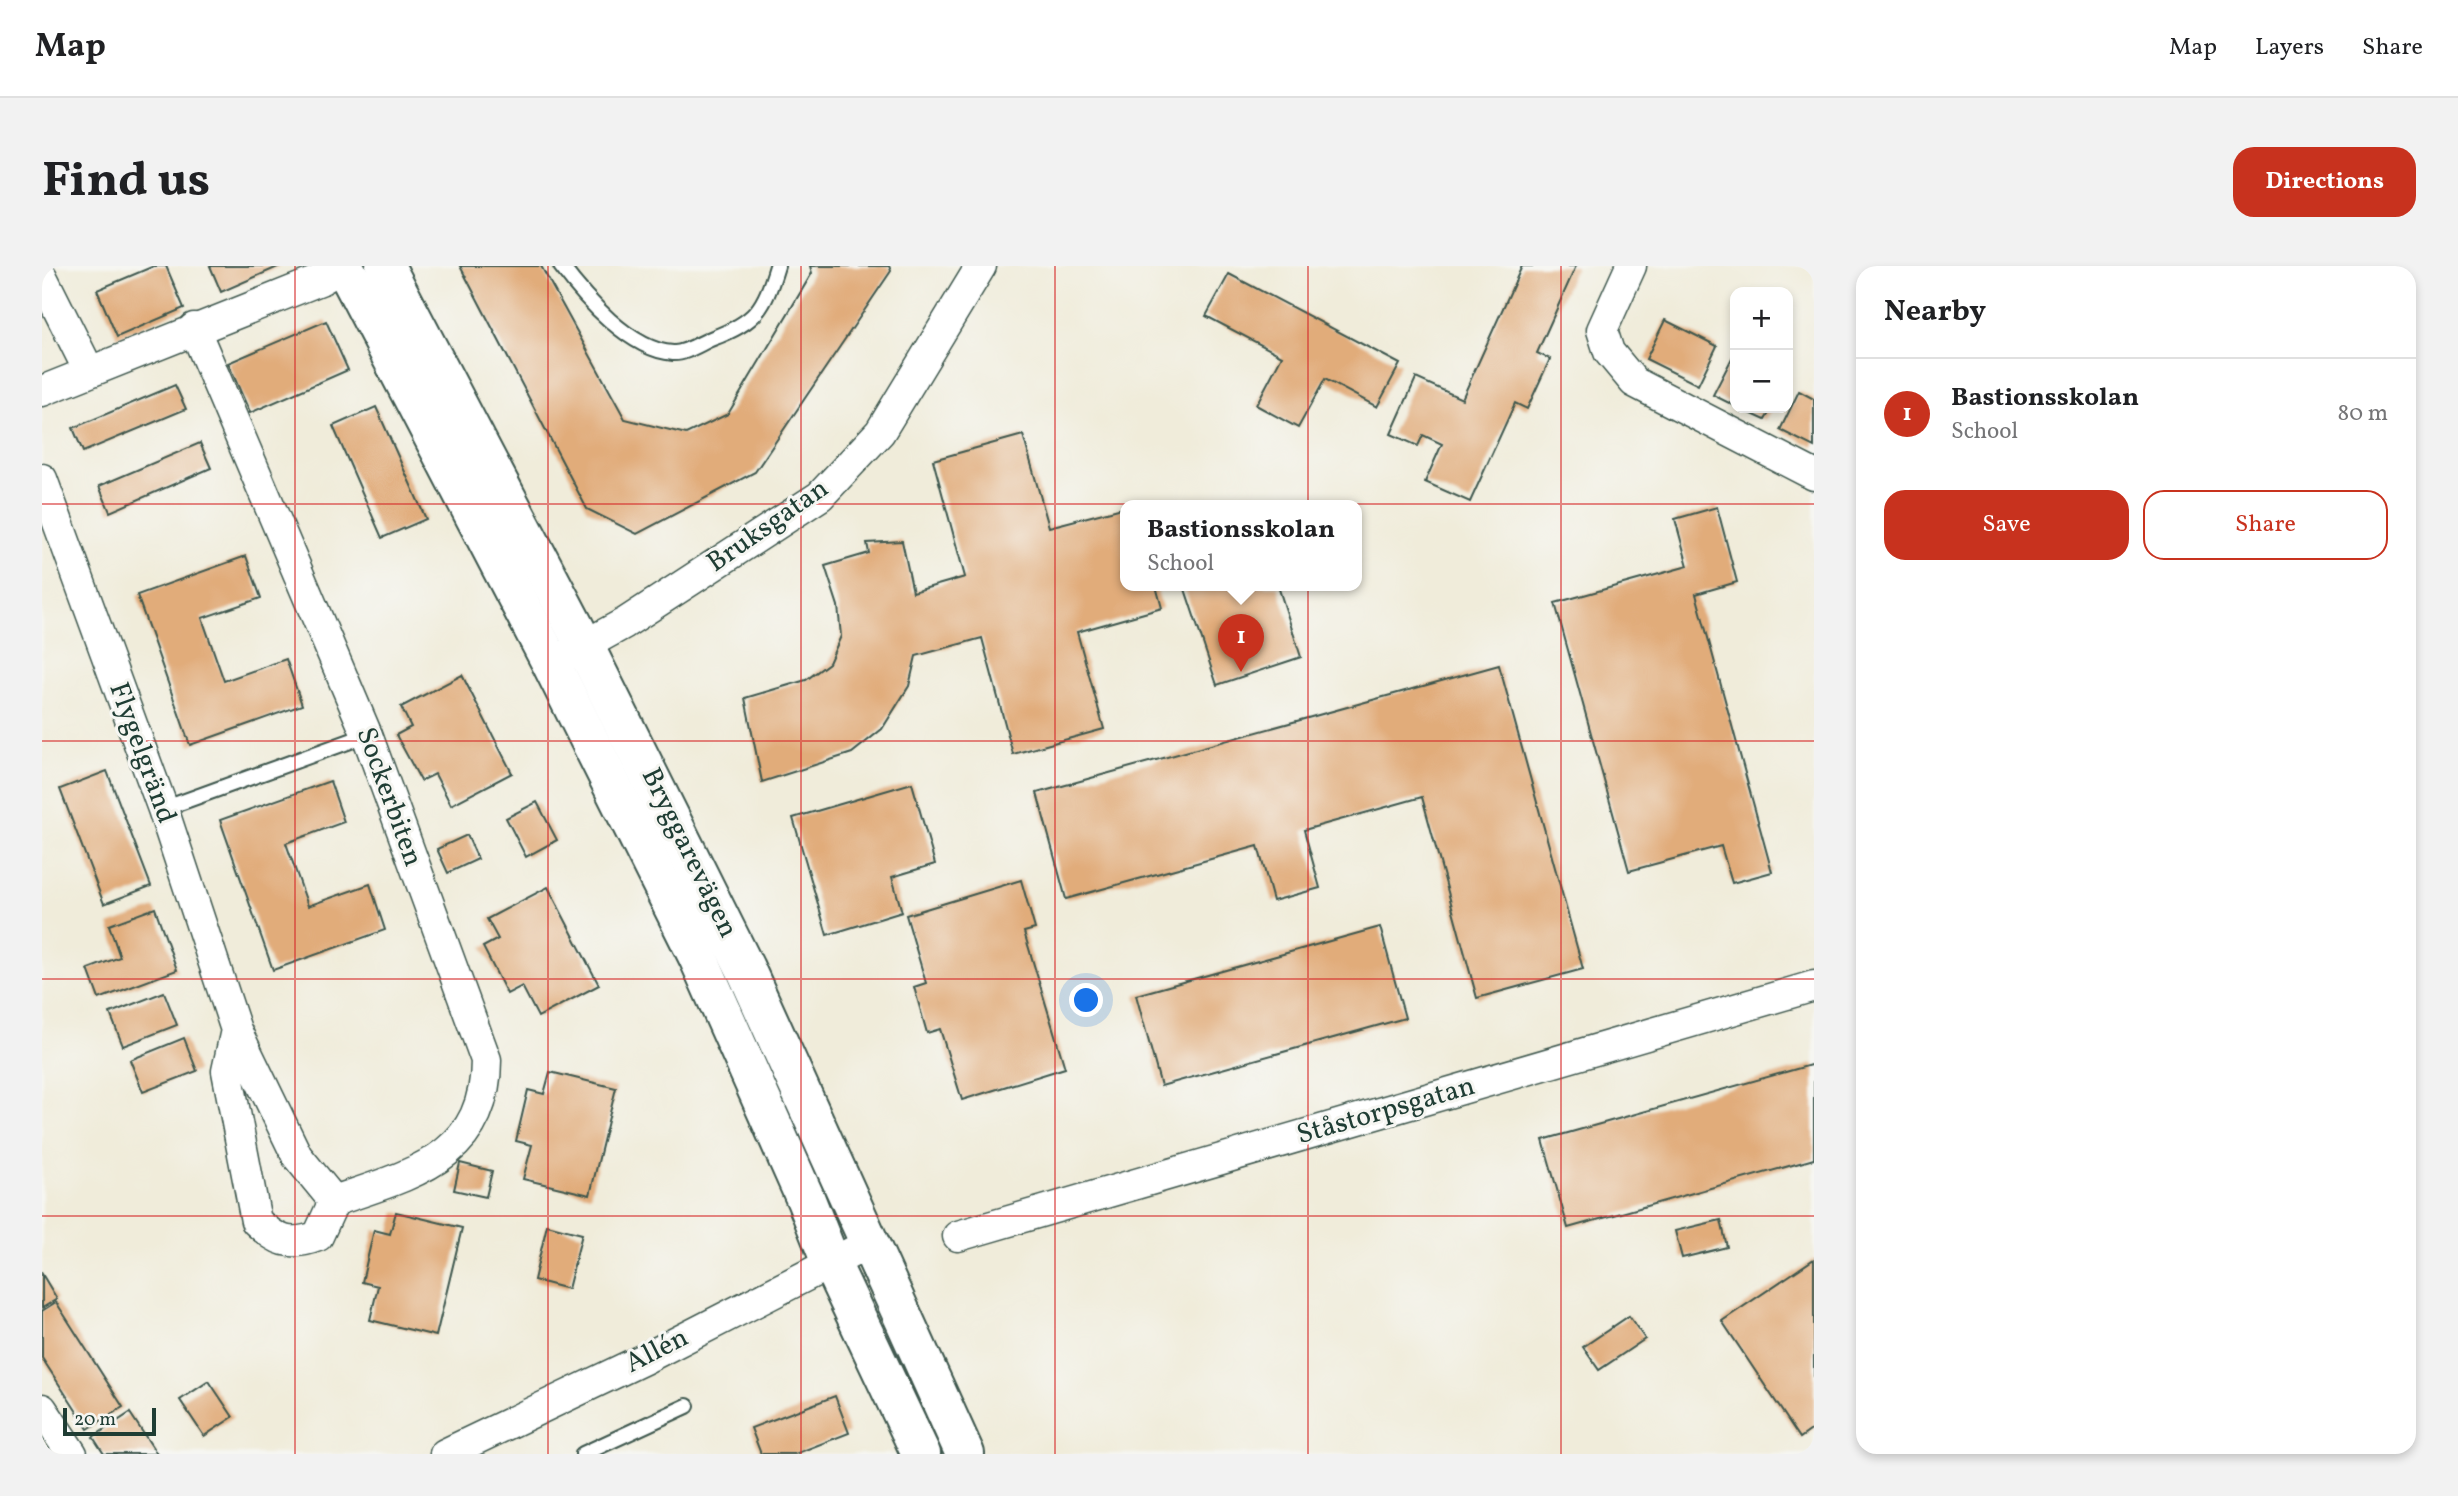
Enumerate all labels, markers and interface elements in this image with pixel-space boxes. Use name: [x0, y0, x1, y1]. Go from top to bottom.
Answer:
text: Map: [35, 25, 106, 71]
text: Map: [2169, 31, 2217, 65]
text: Layers: [2255, 31, 2324, 65]
text: Share: [2362, 31, 2423, 65]
button: Directions: [2233, 147, 2416, 217]
text: Find us: [42, 148, 210, 217]
map controls: [1730, 287, 1793, 413]
button: +: [1730, 287, 1793, 350]
text: Nearby: [1884, 291, 1986, 333]
button: −: [1730, 350, 1793, 413]
text: Bastionsskolan: [1951, 380, 2139, 416]
text: 1: [1902, 398, 1912, 430]
text: 80 m: [2338, 398, 2388, 430]
text: School: [1951, 416, 2018, 448]
street label: Bruksgatan: [699, 470, 837, 582]
button: Save: [1884, 490, 2129, 560]
button: Share: [2143, 490, 2388, 560]
popup: [1120, 500, 1362, 591]
text: Bastionsskolan: [1147, 512, 1335, 548]
text: School: [1147, 548, 1214, 580]
pin: 1: [1218, 614, 1264, 672]
street label: Flygelgränd: [98, 677, 186, 829]
street label: Sockerbiten: [346, 722, 432, 872]
street label: Bryggarevägen: [631, 761, 747, 945]
your location: [1069, 983, 1103, 1017]
street label: Ståstorpsgatan: [1292, 1067, 1480, 1155]
street label: Allén: [619, 1319, 695, 1383]
scale bar: [63, 1405, 156, 1437]
text: 20 m: [74, 1407, 116, 1433]

